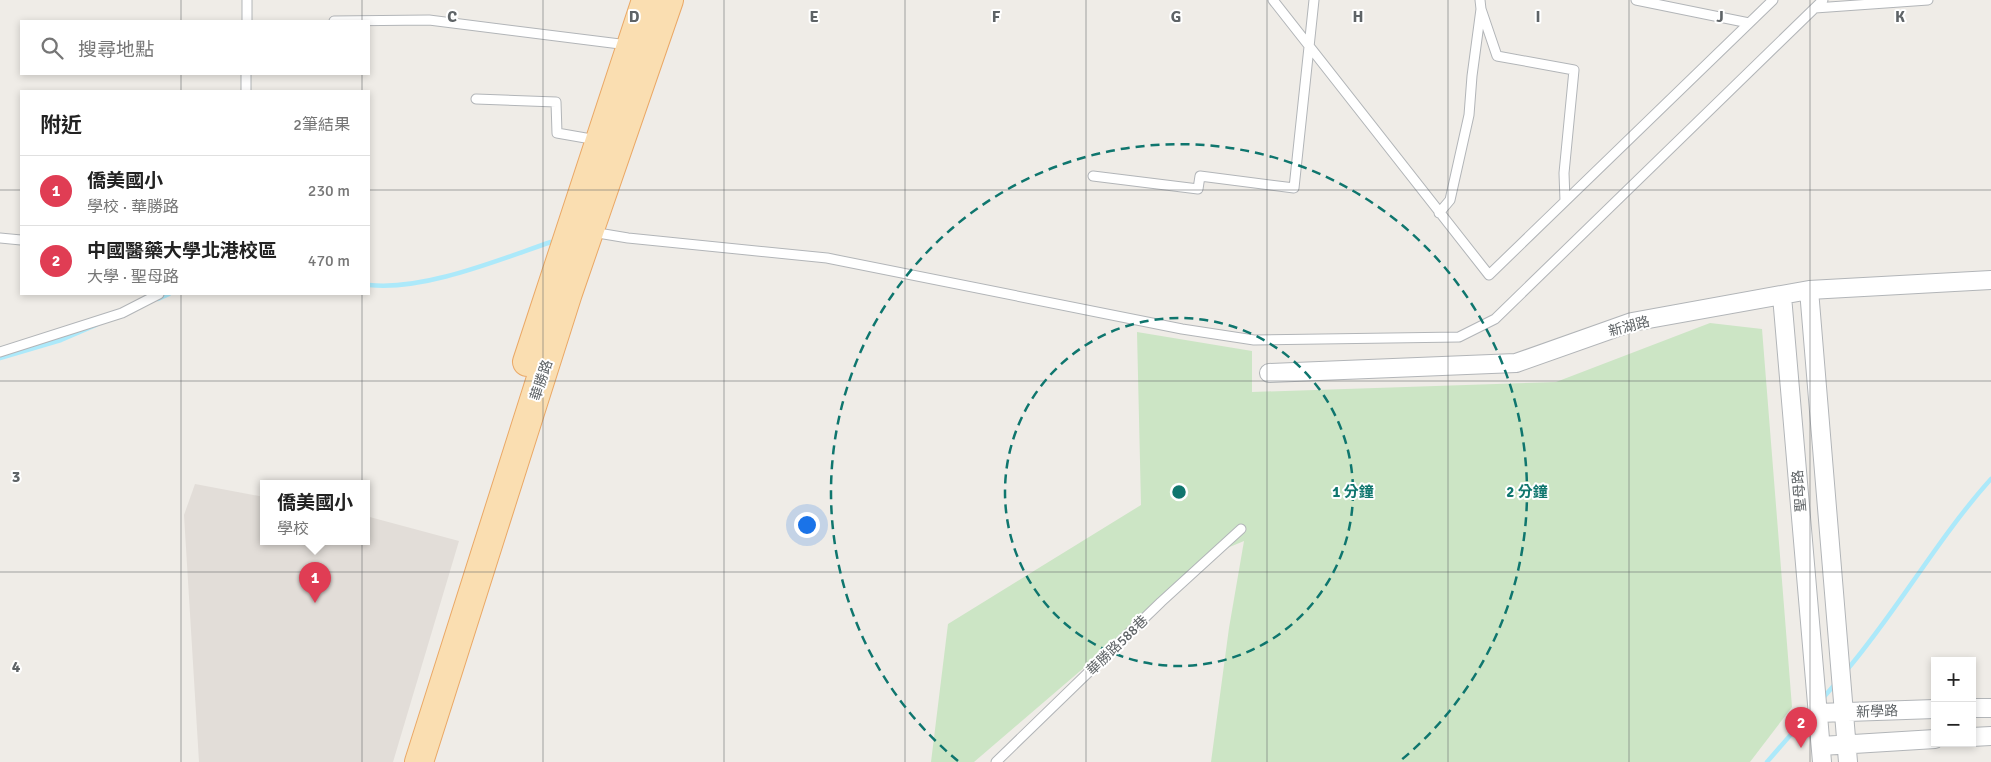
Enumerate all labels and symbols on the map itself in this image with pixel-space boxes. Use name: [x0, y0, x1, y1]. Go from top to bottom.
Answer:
text: C: [447, 7, 457, 27]
text: D: [629, 7, 640, 27]
text: E: [809, 7, 819, 27]
text: F: [992, 7, 1001, 27]
text: G: [1171, 7, 1181, 27]
text: H: [1353, 7, 1363, 27]
text: I: [1535, 7, 1541, 27]
text: J: [1716, 7, 1724, 27]
text: K: [1895, 7, 1905, 27]
street label: 新湖路: [1607, 313, 1652, 340]
street label: 華勝路: [527, 358, 556, 403]
text: 3: [12, 467, 20, 487]
street label: 聖母路: [1789, 469, 1810, 513]
centre of rings: [1170, 483, 1188, 501]
text: 1 分鐘: [1332, 483, 1374, 501]
text: 2 分鐘: [1506, 483, 1548, 501]
your location: [794, 512, 820, 538]
pin: 1: [299, 562, 331, 603]
street label: 華勝路588巷: [1083, 612, 1152, 679]
text: 4: [12, 657, 21, 677]
street label: 新學路: [1856, 702, 1898, 721]
pin: 2: [1785, 707, 1817, 748]

